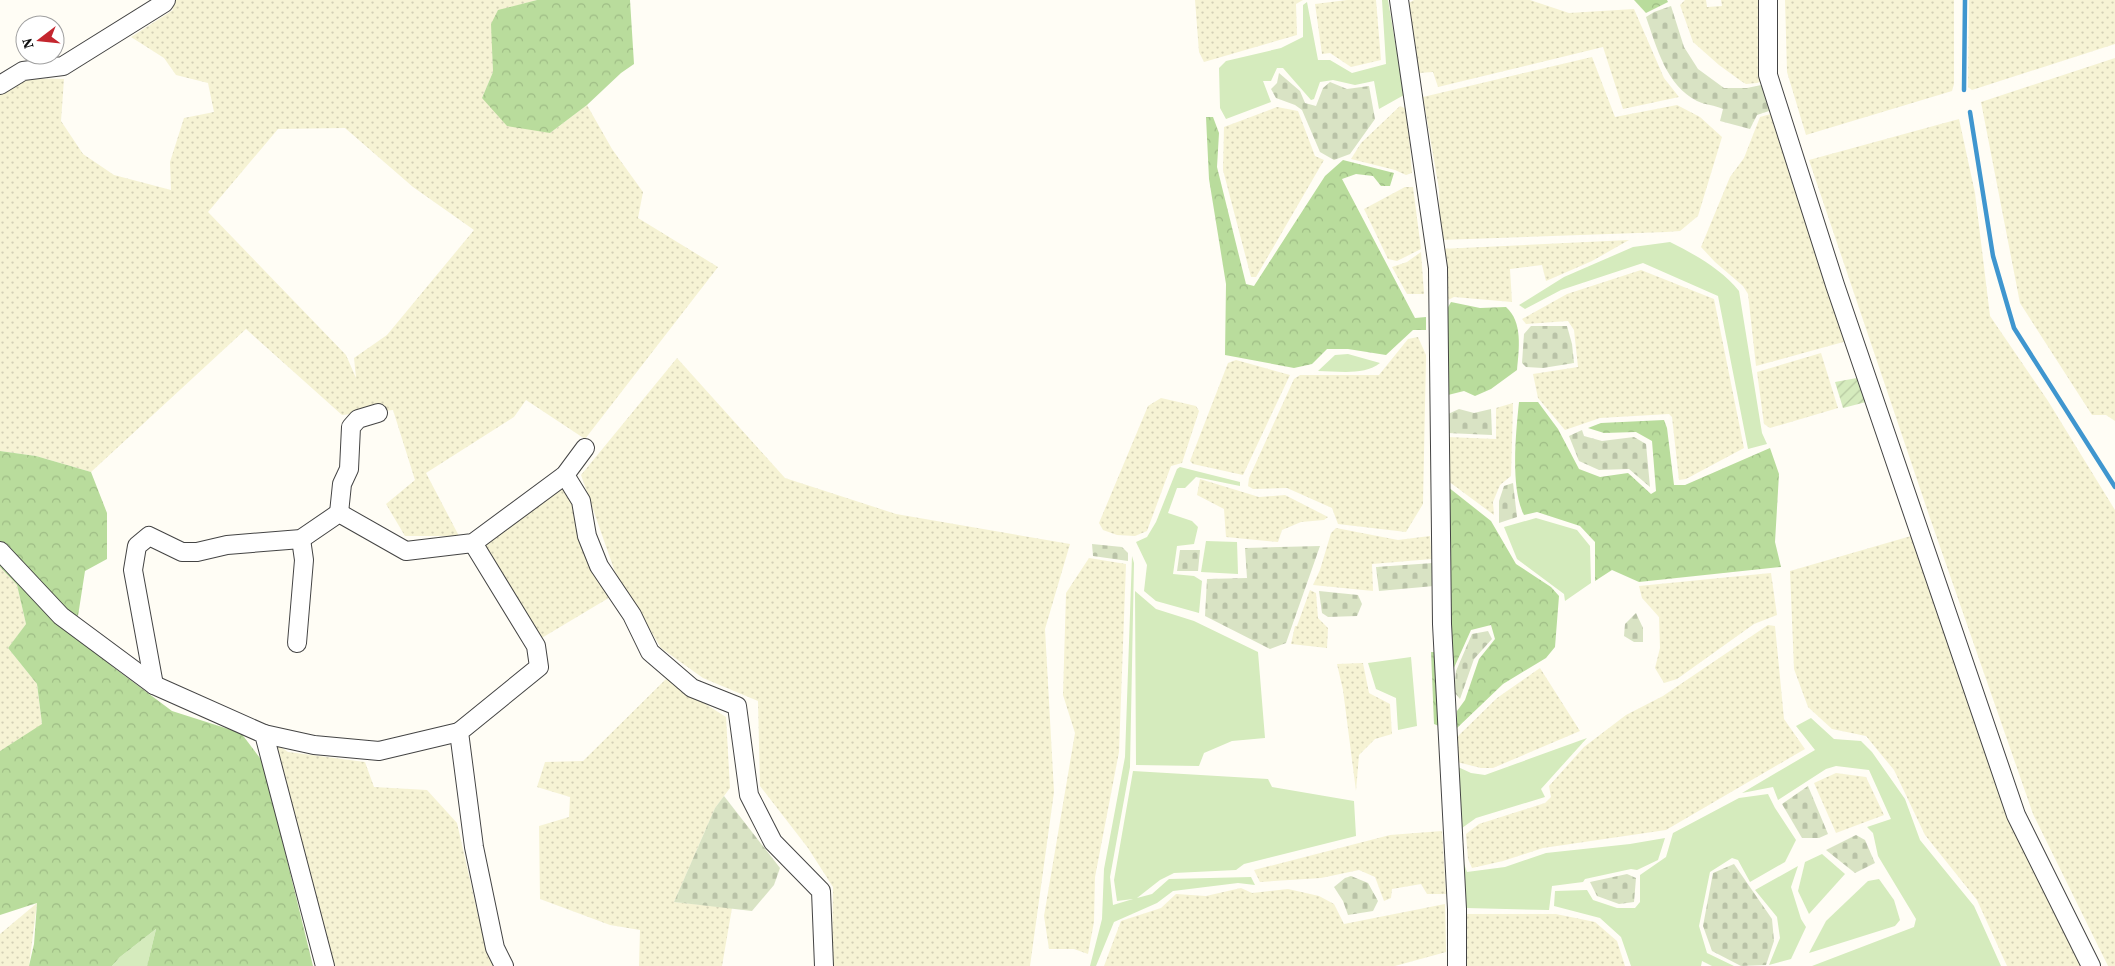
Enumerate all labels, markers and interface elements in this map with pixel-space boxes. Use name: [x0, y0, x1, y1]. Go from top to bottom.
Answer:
north arrow: [15, 15, 65, 65]
text: N: [16, 36, 39, 51]

